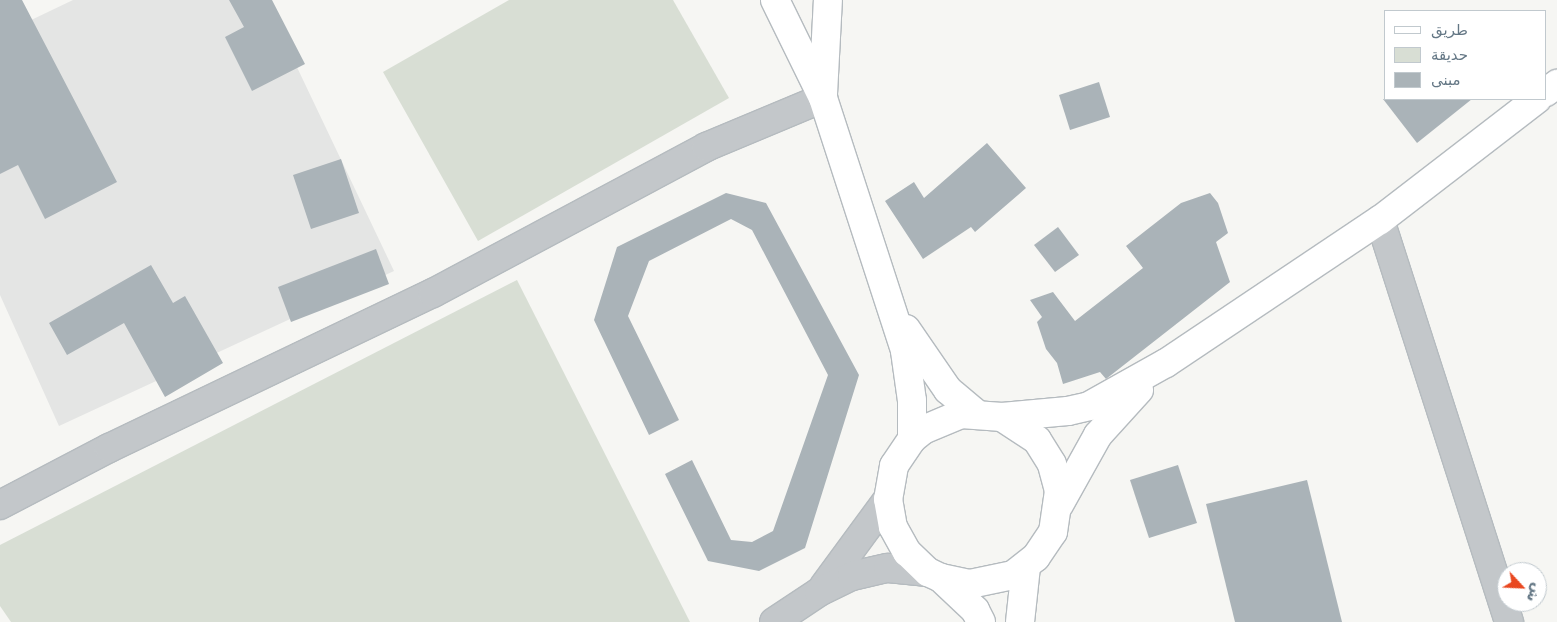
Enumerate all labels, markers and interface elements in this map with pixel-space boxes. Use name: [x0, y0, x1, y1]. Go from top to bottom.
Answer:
legend: [1384, 10, 1547, 100]
text: طريق: [1431, 21, 1468, 39]
text: حديقة: [1431, 46, 1468, 64]
text: مبنى: [1431, 71, 1461, 89]
north arrow: [1497, 562, 1547, 612]
text: ش: [1523, 581, 1546, 605]

